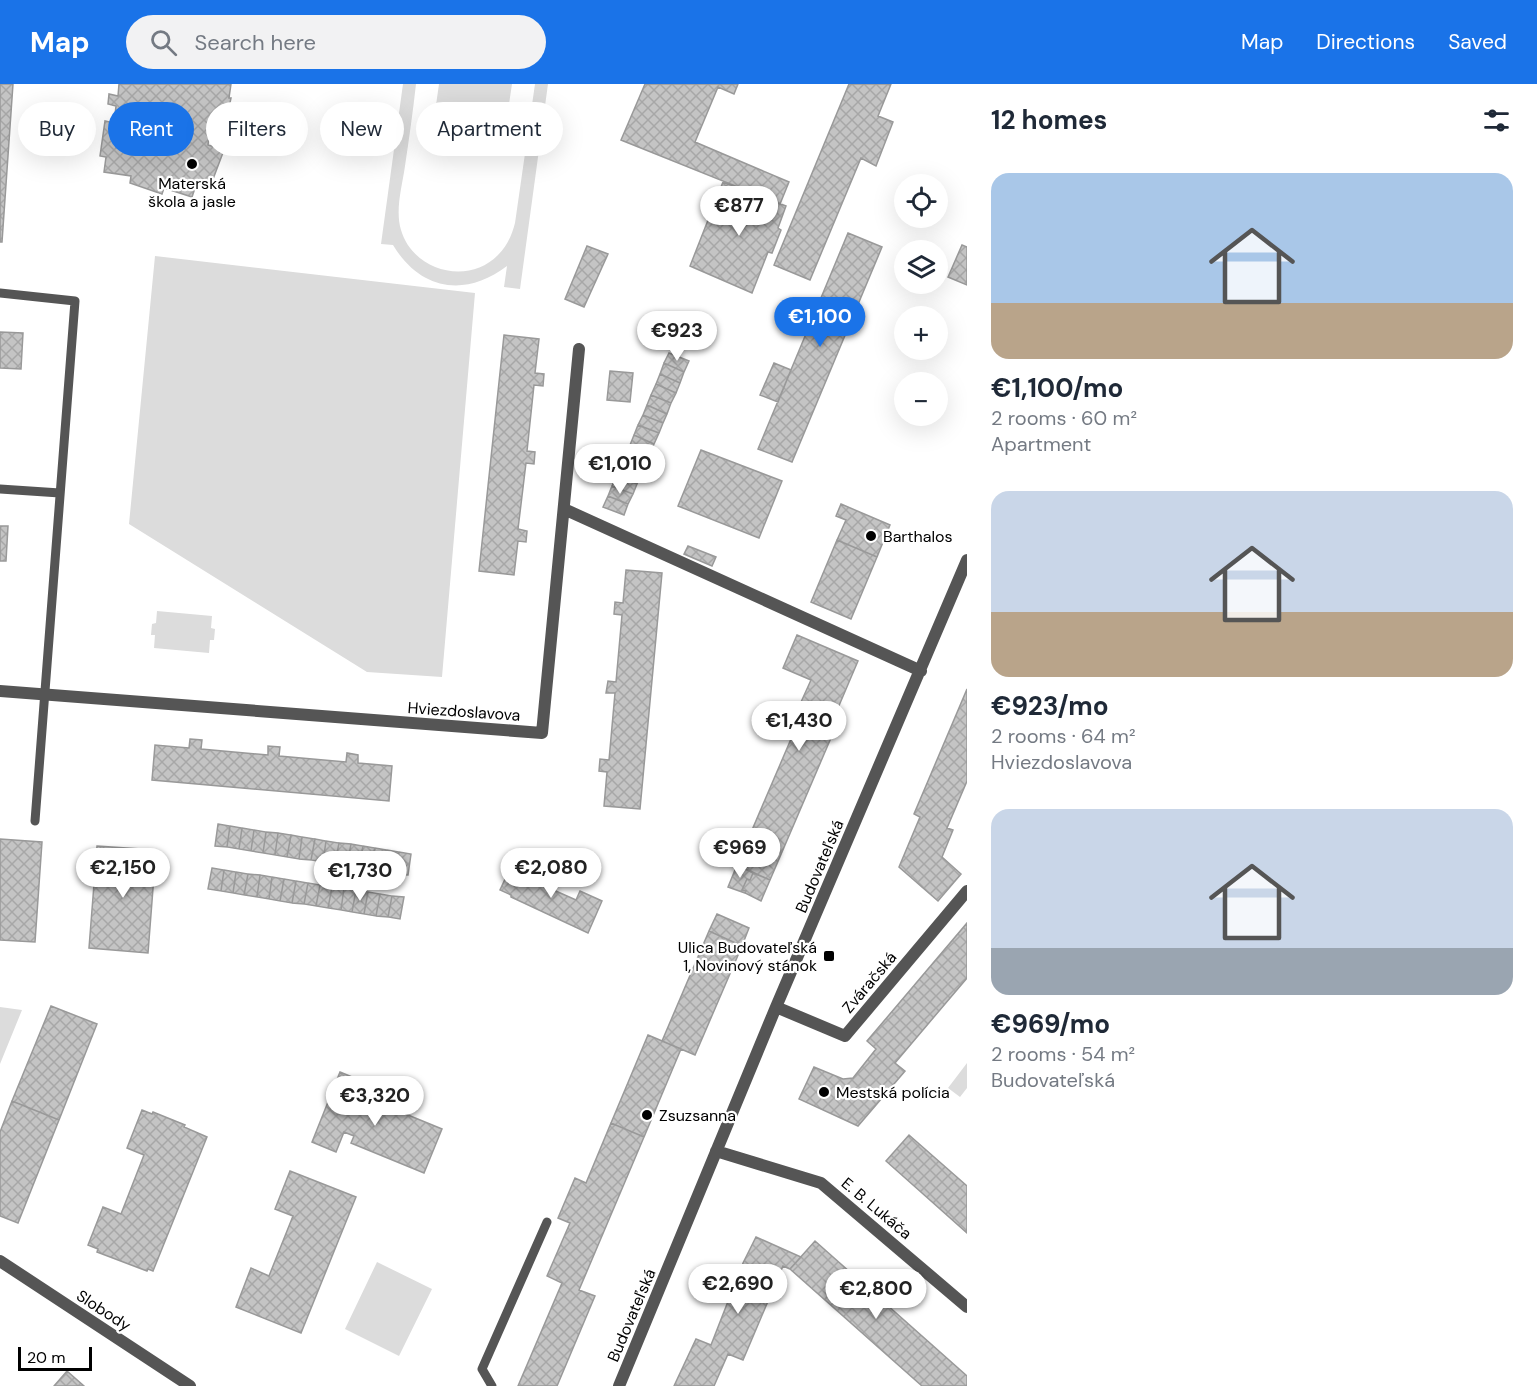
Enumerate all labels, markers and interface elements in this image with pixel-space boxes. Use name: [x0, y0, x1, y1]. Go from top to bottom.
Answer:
search box: [126, 15, 546, 69]
text: Map: [30, 24, 90, 61]
icon: search: [147, 26, 180, 59]
text: Search here: [195, 28, 316, 57]
text: Map: [1241, 28, 1283, 56]
text: Directions: [1316, 28, 1415, 56]
text: Saved: [1448, 28, 1507, 56]
chip: Buy: [18, 102, 96, 156]
chip: Rent: [108, 102, 194, 156]
chip: Filters: [206, 102, 308, 156]
chip: New: [320, 102, 404, 156]
chip: Apartment: [416, 102, 563, 156]
text: 12 homes: [991, 103, 1107, 137]
icon: filters: [1480, 104, 1513, 137]
marker: Materská škola a jasle: [185, 157, 199, 171]
place label: Materská škola a jasle: [148, 173, 236, 212]
map controls: [894, 174, 948, 426]
button: locate: [894, 174, 948, 228]
pin: €877: [703, 186, 775, 237]
text: €877: [714, 192, 764, 218]
icon: home: [1198, 212, 1306, 320]
button: layers: [894, 240, 948, 294]
pin: €1,100: [771, 297, 869, 348]
text: €1,100: [788, 303, 852, 329]
button: +: [894, 306, 948, 360]
pin: €923: [641, 311, 713, 362]
text: €923: [651, 317, 703, 343]
text: €1,100/mo: [991, 371, 1123, 405]
button: −: [894, 372, 948, 426]
text: 2 rooms · 60 m²: [991, 405, 1137, 431]
text: Apartment: [991, 431, 1091, 457]
pin: €1,010: [571, 444, 669, 495]
text: €1,010: [588, 450, 652, 476]
place label: Barthalos: [883, 526, 953, 547]
marker: Barthalos: [864, 529, 878, 543]
icon: home: [1198, 530, 1306, 638]
text: €923/mo: [991, 689, 1109, 723]
street label: Hviezdoslavova: [407, 697, 521, 726]
pin: €1,430: [750, 701, 848, 752]
text: €1,430: [765, 707, 833, 733]
text: 2 rooms · 64 m²: [991, 723, 1135, 749]
text: Hviezdoslavova: [991, 749, 1132, 775]
street label: Budovateľská: [790, 816, 849, 916]
pin: €969: [704, 828, 776, 879]
text: €969: [713, 834, 767, 860]
pin: €2,150: [74, 848, 172, 899]
pin: €2,080: [502, 848, 600, 899]
icon: home: [1198, 848, 1306, 956]
pin: €1,730: [311, 851, 409, 902]
text: €2,150: [90, 854, 156, 880]
text: €2,080: [514, 854, 588, 880]
text: €1,730: [328, 857, 392, 883]
place label: Ulica Budovateľská 1, Novinový stánok: [678, 937, 817, 976]
street label: Zváračská: [838, 947, 901, 1017]
marker: Ulica Budovateľská 1, Novinový stánok: [822, 949, 836, 963]
text: €969/mo: [991, 1007, 1110, 1041]
text: 2 rooms · 54 m²: [991, 1041, 1135, 1067]
text: Budovateľská: [991, 1067, 1115, 1093]
pin: €3,320: [326, 1076, 424, 1127]
text: €3,320: [340, 1082, 410, 1108]
place label: Mestská polícia: [836, 1082, 950, 1103]
marker: Mestská polícia: [817, 1085, 831, 1099]
place label: Zsuzsanna: [659, 1105, 736, 1126]
marker: Zsuzsanna: [640, 1108, 654, 1122]
street label: E. B. Lukáča: [837, 1173, 916, 1244]
pin: €2,690: [689, 1264, 787, 1315]
street label: Budovateľská: [602, 1265, 661, 1365]
pin: €2,800: [827, 1269, 925, 1320]
text: €2,690: [702, 1270, 774, 1296]
text: €2,800: [839, 1275, 913, 1301]
street label: Slobody: [73, 1285, 135, 1336]
scale bar: [18, 1344, 92, 1372]
text: 20 m: [27, 1347, 66, 1368]

